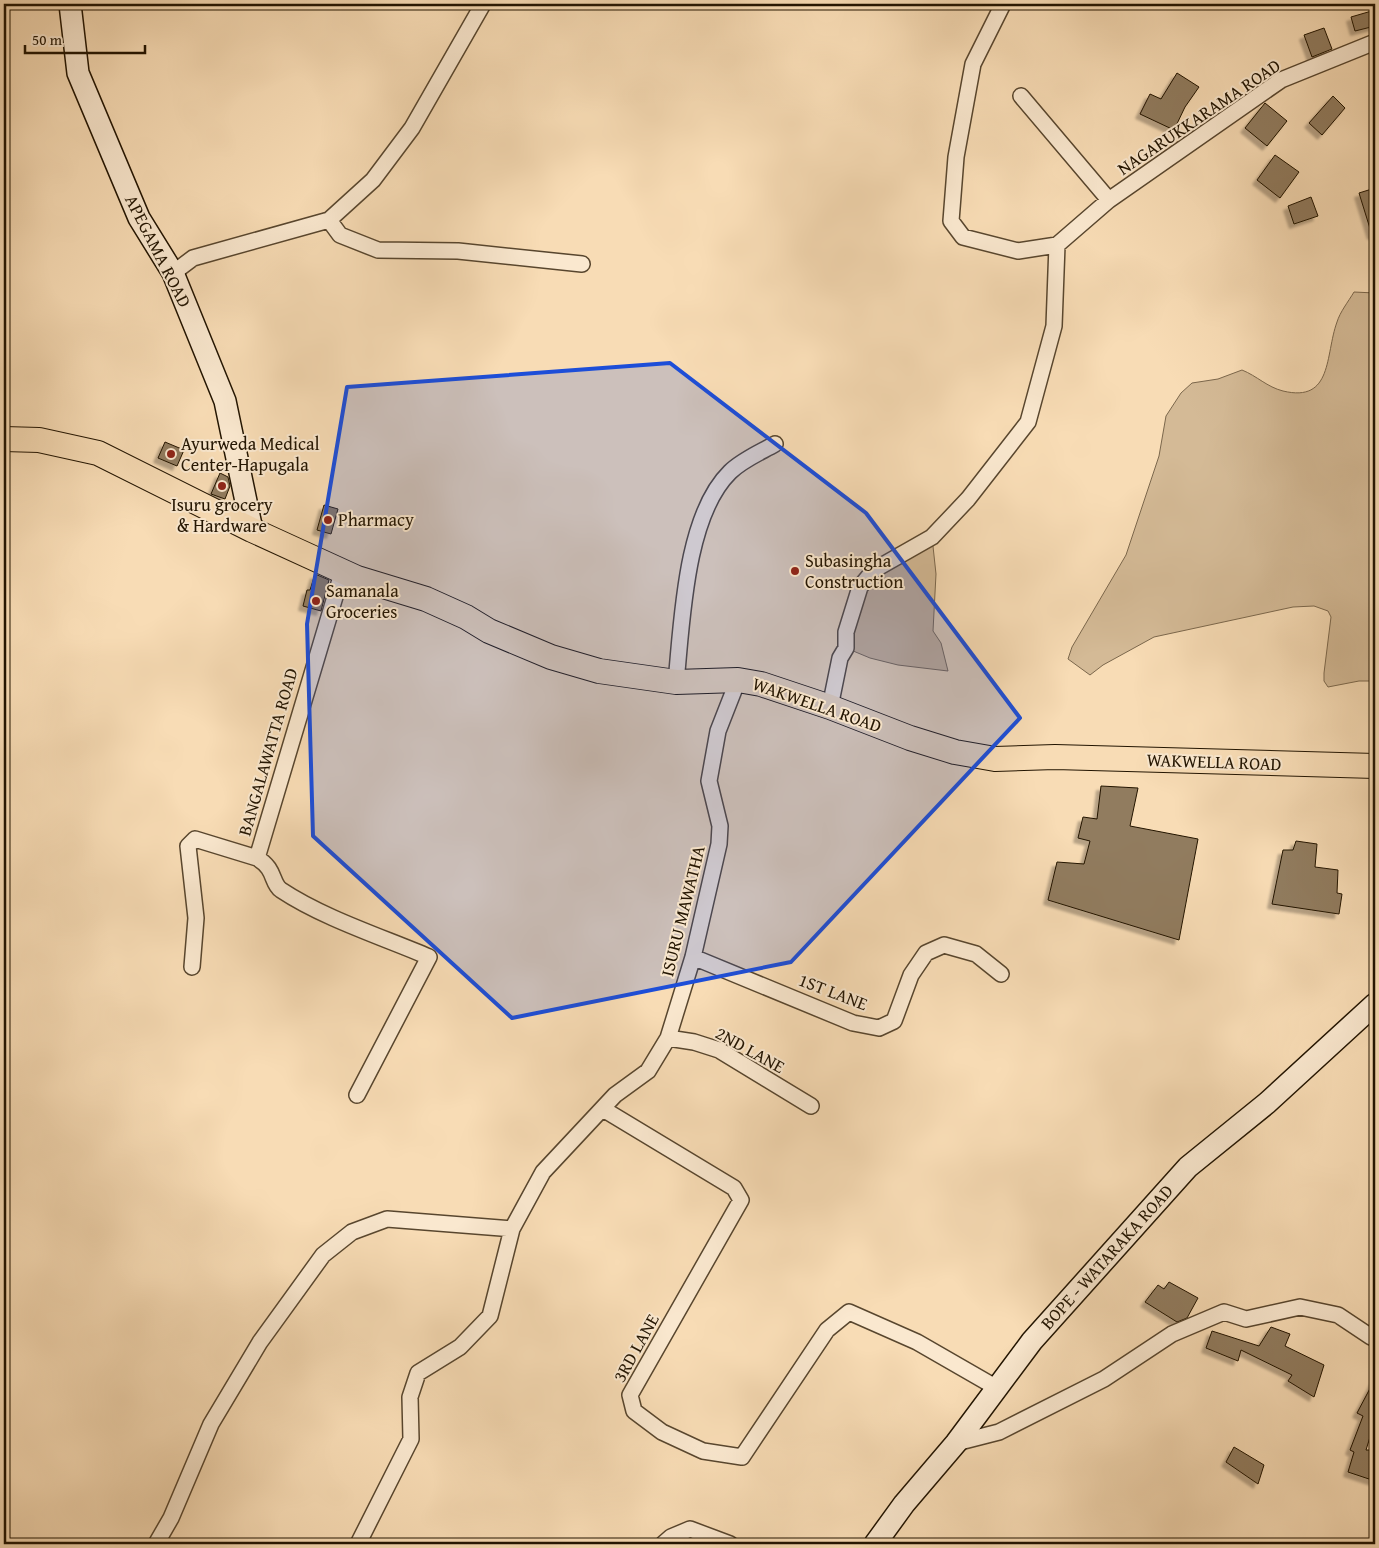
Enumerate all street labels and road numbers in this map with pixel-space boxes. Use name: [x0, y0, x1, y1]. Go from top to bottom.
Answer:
street label: NAGARUKKARAMA ROAD: [1112, 52, 1286, 181]
street label: APEGAMA ROAD: [118, 190, 199, 312]
street label: BANGALAWATTA ROAD: [231, 665, 304, 839]
street label: WAKWELLA ROAD: [749, 670, 885, 739]
street label: WAKWELLA ROAD: [1146, 746, 1282, 777]
street label: ISURU MAWATHA: [653, 843, 712, 979]
street label: 1ST LANE: [795, 966, 872, 1017]
street label: 2ND LANE: [711, 1019, 790, 1080]
street label: BOPE - WATARAKA ROAD: [1034, 1178, 1179, 1335]
street label: 3RD LANE: [606, 1309, 665, 1387]

